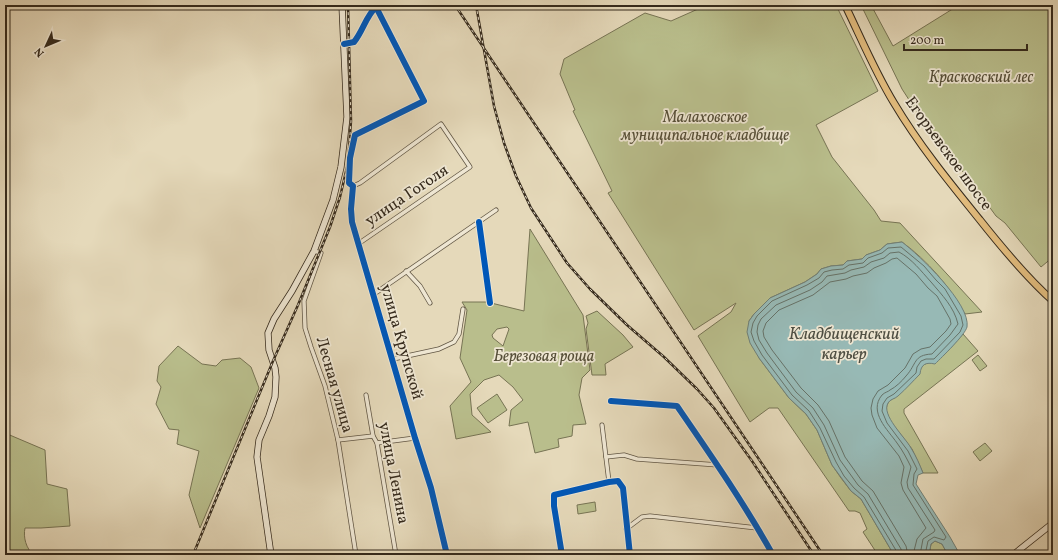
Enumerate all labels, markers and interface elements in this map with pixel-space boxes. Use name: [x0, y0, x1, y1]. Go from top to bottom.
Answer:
north arrow: [26, 26, 66, 66]
scale bar: [904, 26, 1027, 52]
text: 200 m: [910, 33, 944, 49]
text: N: [32, 44, 48, 60]
park label: Красковский лес: [929, 67, 1033, 89]
street label: Егорьевское шоссе: [899, 93, 997, 215]
park label: Малаховское муниципальное кладбище: [620, 107, 789, 147]
street label: улица Гоголя: [361, 160, 453, 232]
street label: улица Крупской: [374, 282, 428, 403]
water label: Кладбищенский карьер: [789, 323, 900, 366]
street label: Лесная улица: [310, 334, 358, 436]
park label: Березовая роща: [494, 346, 595, 368]
street label: улица Ленина: [372, 420, 414, 526]

